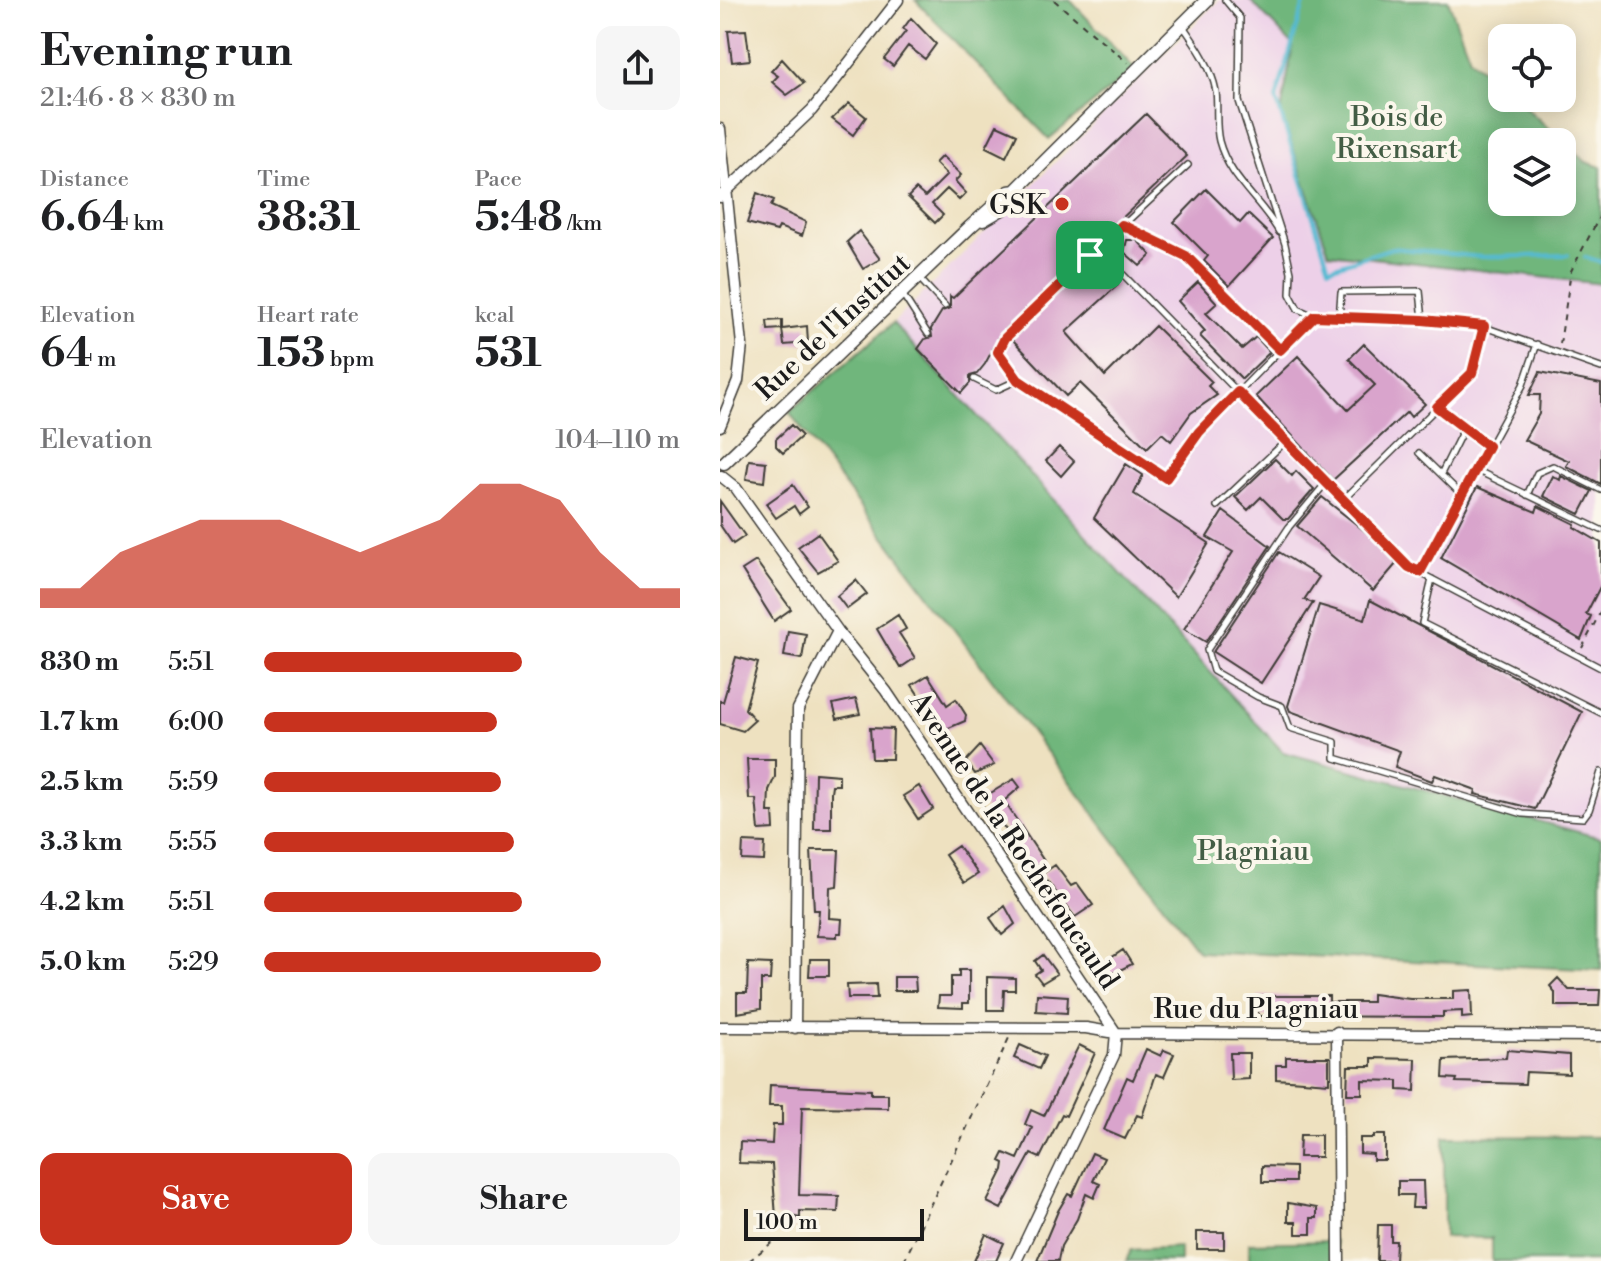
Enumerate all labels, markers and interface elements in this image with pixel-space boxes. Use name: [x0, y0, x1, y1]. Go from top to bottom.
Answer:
text: Evening run: [40, 24, 293, 79]
map controls: [1488, 24, 1576, 216]
button: locate: [1488, 24, 1576, 112]
button: share: [596, 26, 680, 110]
text: 21:46 · 8 × 830 m: [40, 82, 236, 114]
park label: Bois de Rixensart: [1336, 100, 1458, 167]
button: layers: [1488, 128, 1576, 216]
text: Distance: [40, 166, 129, 193]
text: Time: [257, 166, 310, 193]
text: Pace: [475, 166, 522, 193]
place label: GSK: [989, 188, 1048, 223]
text: 6.64: [40, 193, 129, 243]
text: 38:31: [257, 193, 360, 243]
text: 5:48: [475, 193, 563, 243]
marker: GSK: [1053, 195, 1071, 213]
text: km: [129, 210, 164, 237]
text: /km: [563, 210, 602, 237]
pin: [1056, 221, 1124, 289]
icon: arrive: [1068, 233, 1112, 277]
street label: Rue de l'Institut: [748, 246, 918, 408]
text: Elevation: [40, 302, 135, 329]
text: Heart rate: [257, 302, 359, 329]
text: kcal: [475, 302, 515, 329]
text: 64: [40, 329, 93, 379]
text: 153: [257, 329, 325, 379]
text: 531: [475, 329, 542, 379]
text: m: [93, 346, 117, 373]
text: bpm: [325, 346, 374, 373]
text: Elevation: [40, 424, 153, 456]
text: 104–110 m: [555, 424, 680, 456]
text: 830 m: [40, 646, 119, 678]
text: 5:51: [168, 646, 214, 678]
street label: Avenue de la Rochefoucauld: [900, 685, 1127, 996]
text: 1.7 km: [40, 706, 119, 738]
text: 6:00: [168, 706, 224, 738]
text: 2.5 km: [40, 766, 123, 798]
text: 5:59: [168, 766, 218, 798]
text: 3.3 km: [40, 826, 122, 858]
text: 5:55: [168, 826, 217, 858]
park label: Plagniau: [1197, 834, 1309, 869]
text: 4.2 km: [40, 886, 125, 918]
text: 5:51: [168, 886, 214, 918]
text: 5.0 km: [40, 946, 126, 978]
text: 5:29: [168, 946, 219, 978]
street label: Rue du Plagniau: [1153, 992, 1359, 1027]
button: Save: [40, 1153, 352, 1245]
button: Share: [368, 1153, 680, 1245]
scale bar: [744, 1205, 924, 1241]
text: 100 m: [756, 1209, 818, 1236]

